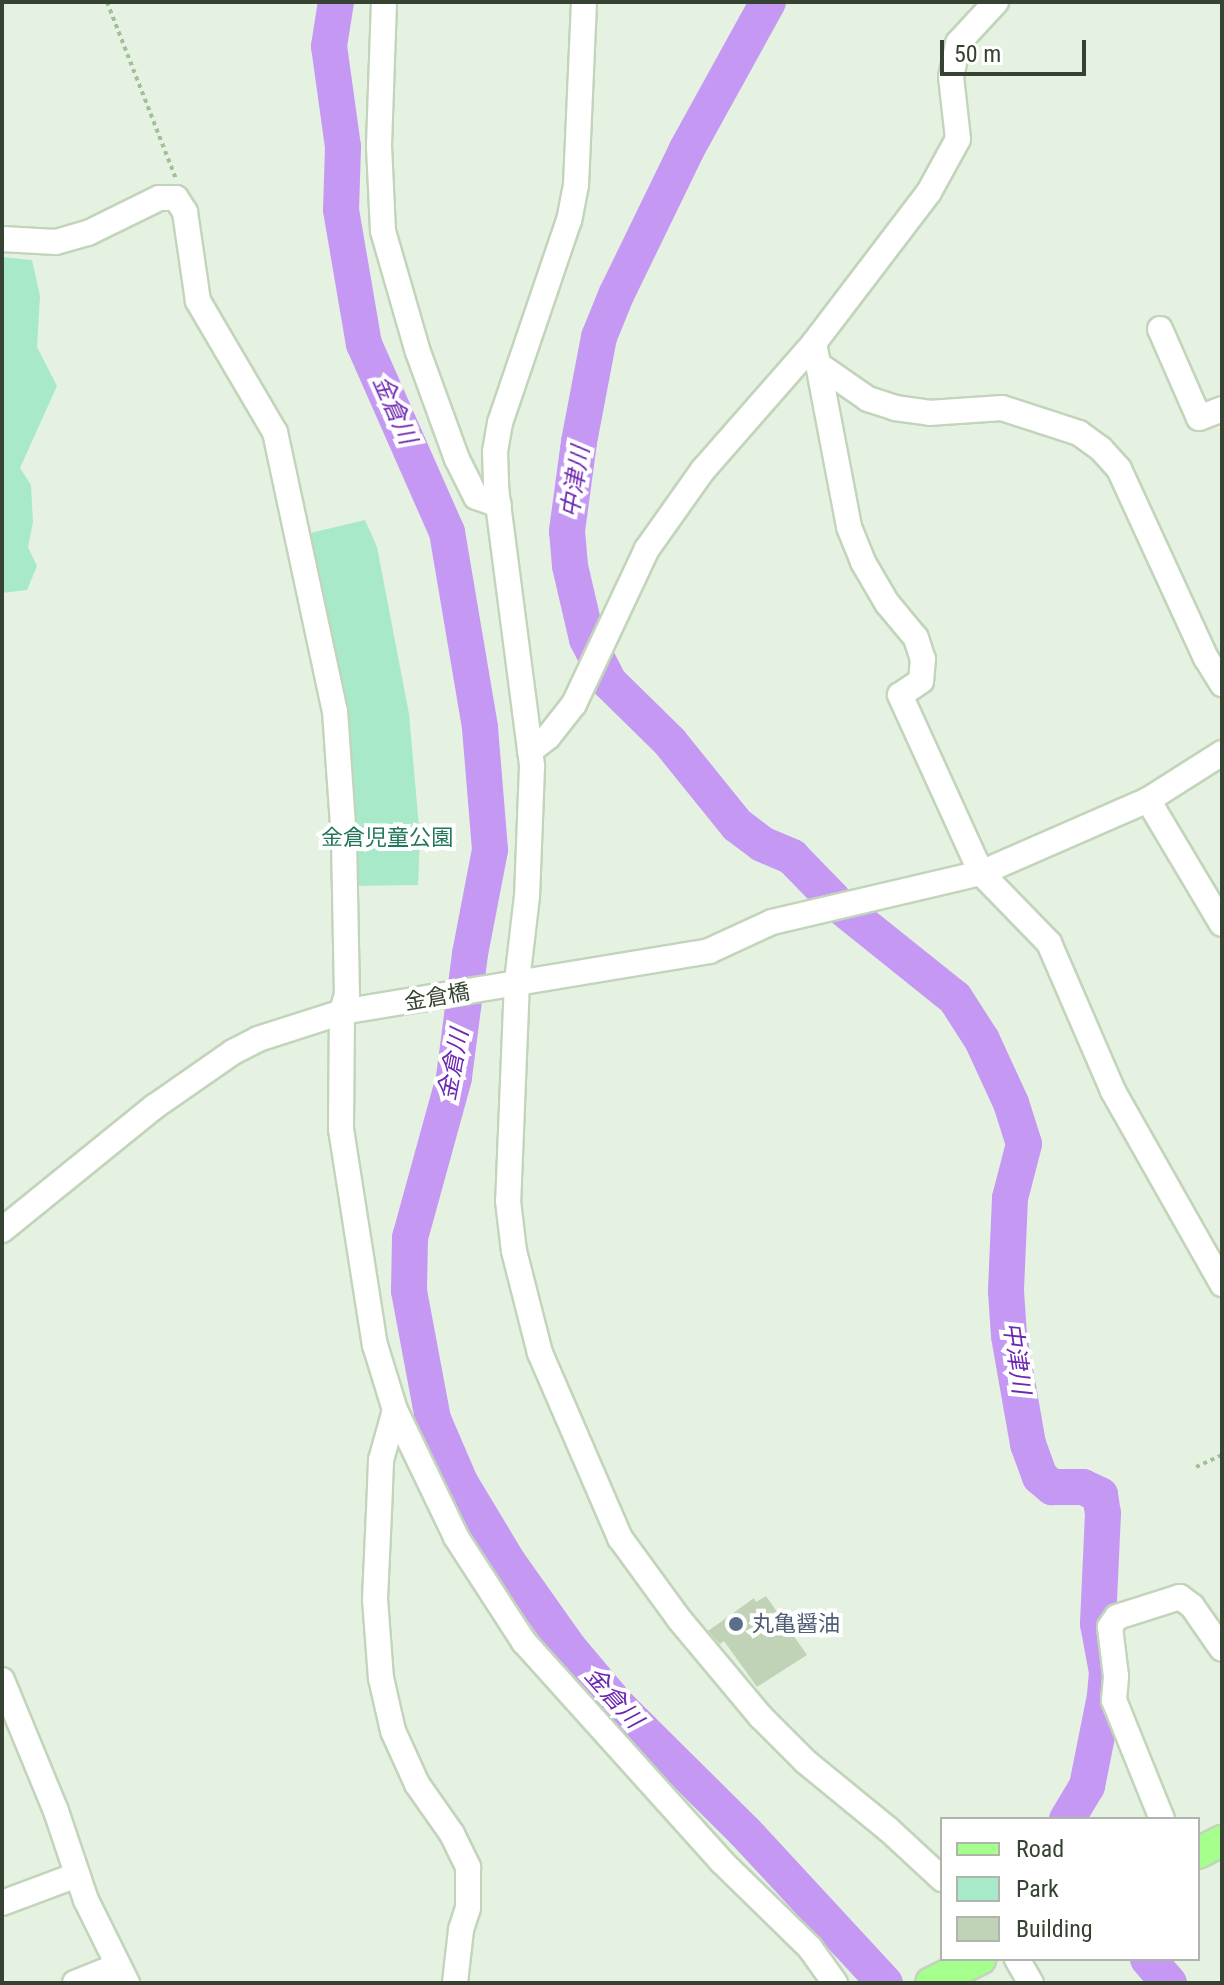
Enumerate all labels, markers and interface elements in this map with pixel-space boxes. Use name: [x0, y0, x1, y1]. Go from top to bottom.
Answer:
scale bar: [944, 24, 1090, 74]
text: 50 m: [954, 40, 1001, 68]
water label: 金倉川: [366, 371, 422, 449]
water label: 中津川: [556, 444, 596, 520]
park label: 金倉児童公園: [321, 825, 453, 851]
street label: 金倉橋: [402, 978, 472, 1016]
water label: 金倉川: [433, 1027, 475, 1103]
water label: 中津川: [997, 1320, 1035, 1396]
place label: 丸亀醤油: [752, 1611, 840, 1637]
marker: 丸亀醤油: [727, 1615, 745, 1633]
water label: 金倉川: [578, 1662, 648, 1734]
legend: [940, 1817, 1200, 1961]
text: Road: [1016, 1835, 1064, 1863]
text: Park: [1016, 1875, 1059, 1903]
text: Building: [1016, 1915, 1093, 1943]

